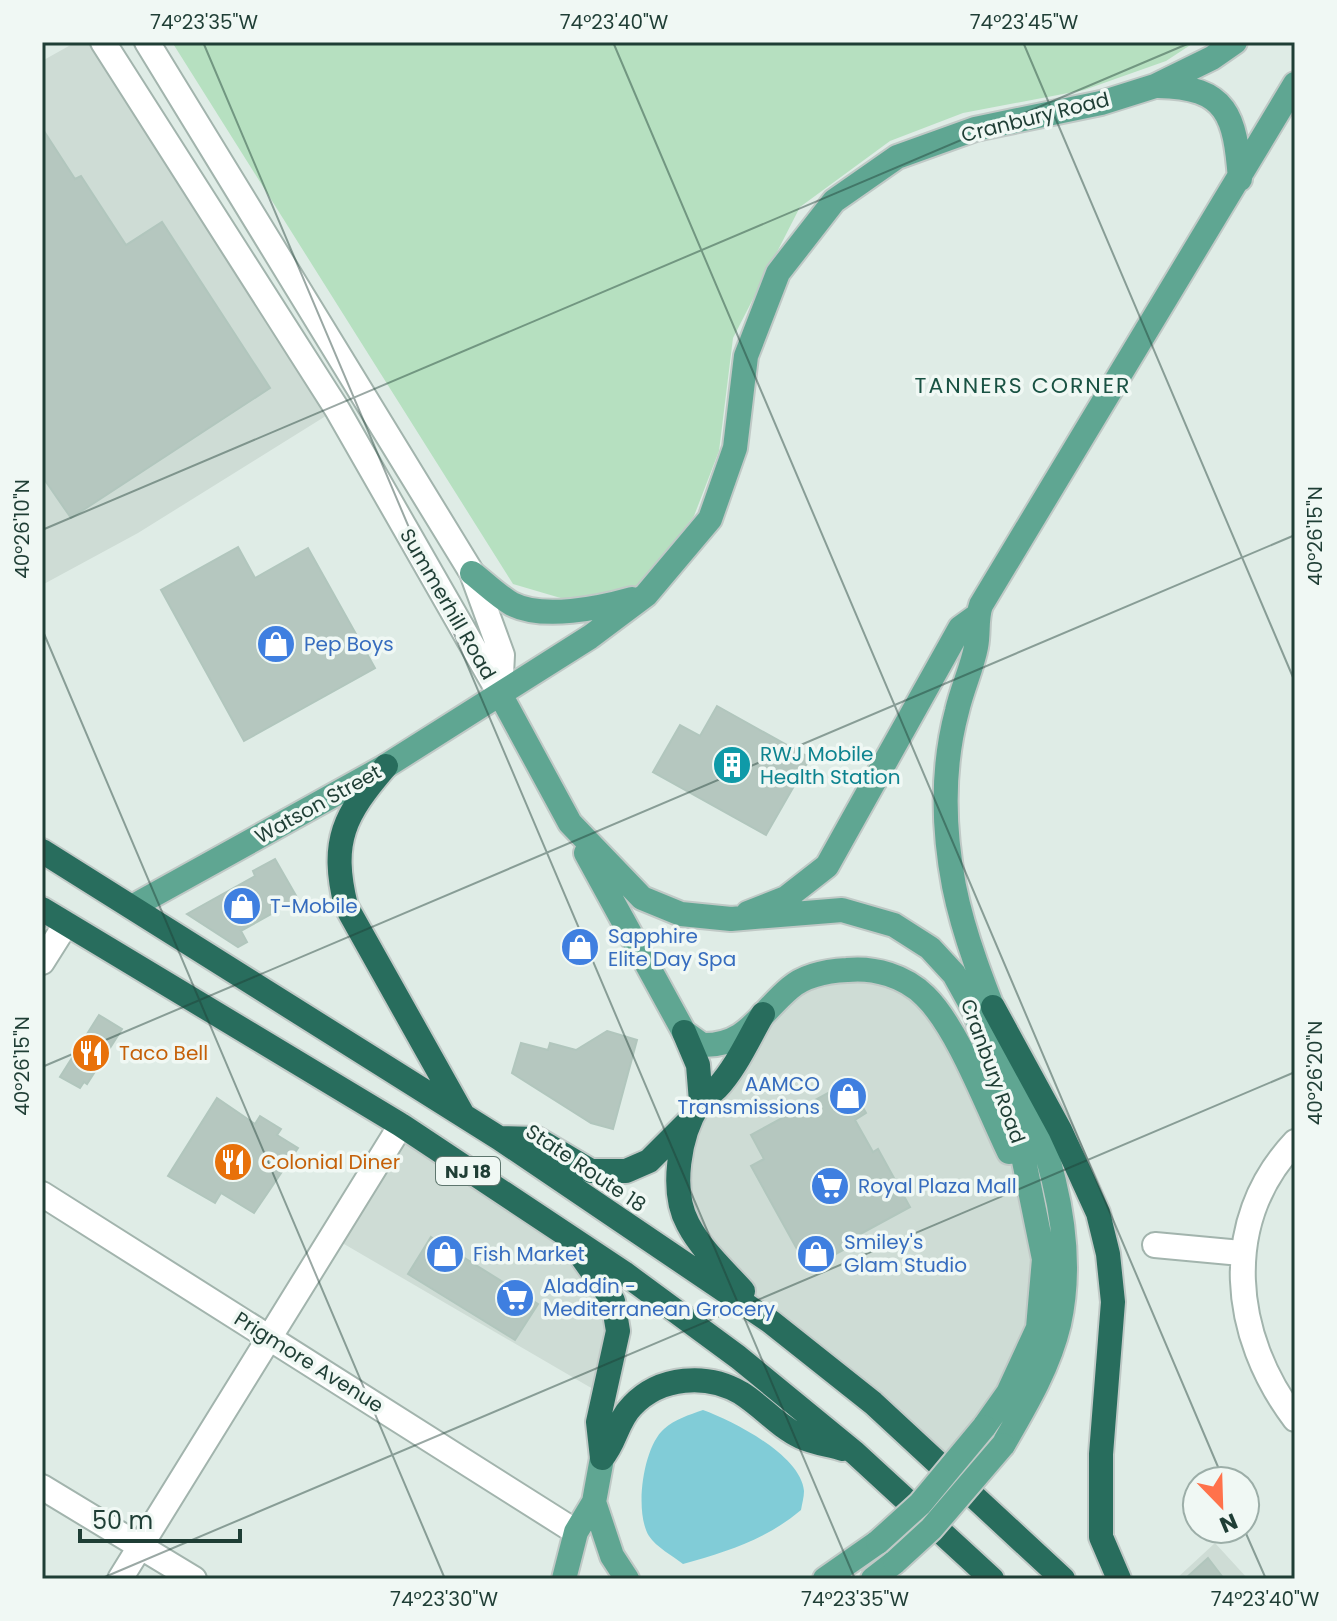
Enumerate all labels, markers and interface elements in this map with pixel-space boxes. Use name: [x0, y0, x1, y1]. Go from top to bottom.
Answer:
text: 74°23'35"W: [150, 8, 258, 36]
text: 74°23'40"W: [560, 8, 669, 36]
text: 74°23'45"W: [970, 8, 1079, 36]
street label: Cranbury Road: [958, 85, 1112, 149]
district label: TANNERS CORNER: [915, 370, 1131, 401]
text: 40°26'10"N: [8, 479, 36, 579]
text: 40°26'15"N: [1301, 486, 1329, 586]
street label: Summerhill Road: [393, 523, 503, 685]
shop icon: Pep Boys: [255, 623, 297, 665]
place label: Pep Boys: [304, 630, 394, 658]
place label: RWJ Mobile Health Station: [760, 740, 900, 791]
building icon: RWJ Mobile Health Station: [711, 744, 753, 786]
street label: Watson Street: [250, 758, 386, 850]
shop icon: T-Mobile: [221, 885, 263, 927]
place label: T-Mobile: [270, 892, 358, 920]
place label: Sapphire Elite Day Spa: [608, 922, 736, 973]
shop icon: Sapphire Elite Day Spa: [559, 926, 601, 968]
street label: Cranbury Road: [954, 995, 1032, 1147]
text: 40°26'15"N: [8, 1016, 36, 1116]
text: 40°26'20"N: [1301, 1021, 1329, 1125]
restaurant icon: Taco Bell: [70, 1032, 112, 1074]
place label: Taco Bell: [119, 1039, 208, 1067]
place label: AAMCO Transmissions: [678, 1070, 820, 1121]
shop icon: AAMCO Transmissions: [827, 1075, 869, 1117]
street label: State Route 18: [520, 1117, 652, 1219]
restaurant icon: Colonial Diner: [212, 1141, 254, 1183]
place label: Colonial Diner: [261, 1148, 400, 1176]
road number: NJ 18: [436, 1157, 500, 1185]
supermarket icon: Royal Plaza Mall: [809, 1165, 851, 1207]
place label: Royal Plaza Mall: [858, 1172, 1017, 1200]
place label: Smiley's Glam Studio: [844, 1228, 967, 1279]
shop icon: Fish Market: [424, 1233, 466, 1275]
shop icon: Smiley's Glam Studio: [795, 1233, 837, 1275]
place label: Fish Market: [473, 1240, 585, 1268]
place label: Aladdin - Mediterranean Grocery: [543, 1272, 775, 1323]
supermarket icon: Aladdin - Mediterranean Grocery: [494, 1277, 536, 1319]
street label: Prigmore Avenue: [229, 1305, 389, 1419]
north arrow: [1181, 1465, 1261, 1545]
scale bar: [80, 1493, 240, 1543]
text: 50 m: [92, 1504, 153, 1537]
text: N: [1215, 1505, 1242, 1540]
text: 74°23'30"W: [390, 1585, 498, 1613]
text: 74°23'35"W: [801, 1585, 909, 1613]
text: 74°23'40"W: [1211, 1585, 1320, 1613]

